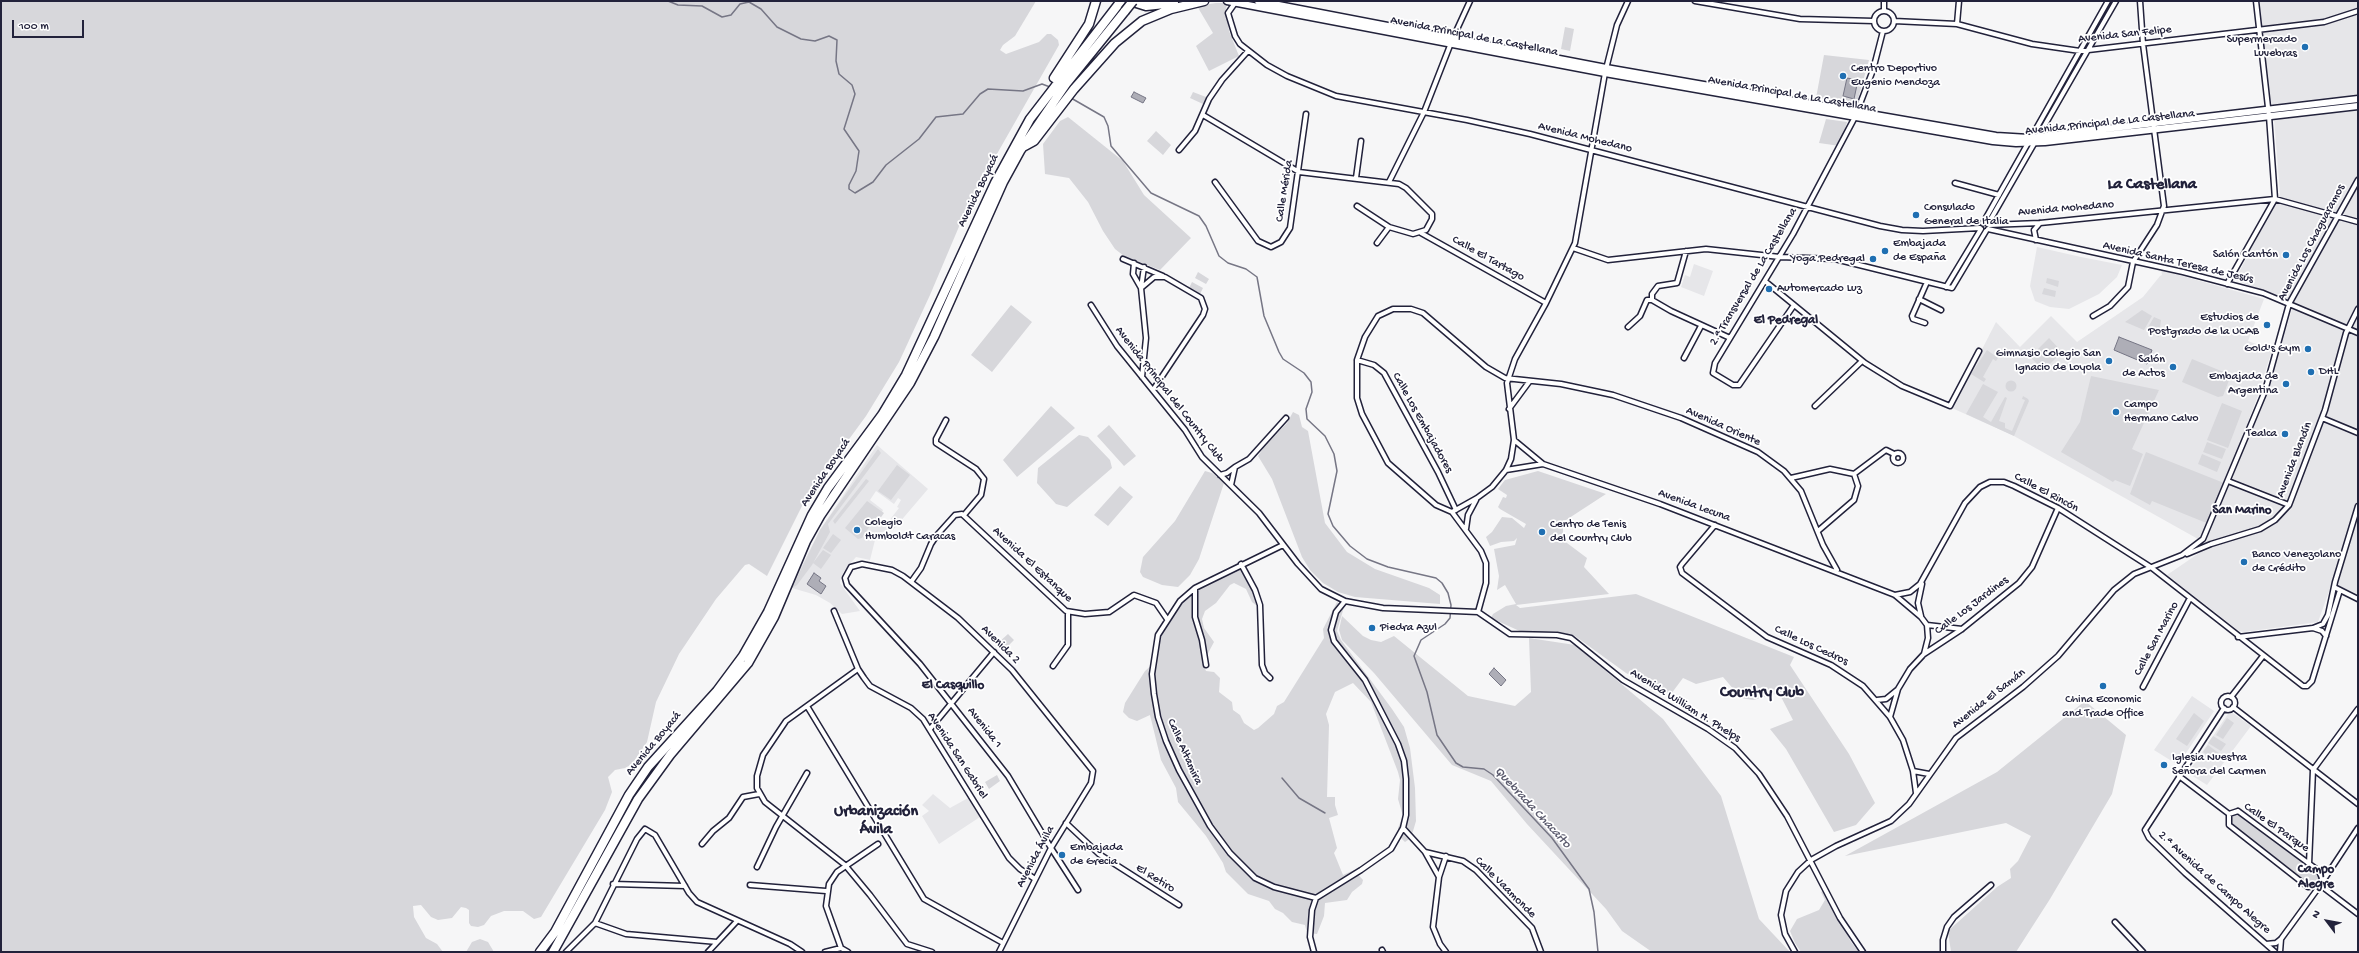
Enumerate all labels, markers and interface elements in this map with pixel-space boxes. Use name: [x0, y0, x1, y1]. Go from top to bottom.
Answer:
scale bar: [14, 12, 86, 38]
street label: Avenida Principal de La Castellana: [1389, 14, 1559, 60]
text: 100 m: [19, 20, 49, 34]
street label: Avenida San Felipe: [2078, 23, 2172, 47]
place label: Supermercado Luvebras: [2226, 33, 2297, 61]
marker: Supermercado Luvebras: [2300, 42, 2310, 52]
place label: Centro Deportivo Eugenio Mendoza: [1851, 62, 1940, 90]
marker: Centro Deportivo Eugenio Mendoza: [1838, 71, 1848, 81]
street label: Avenida Principal de La Castellana: [1707, 73, 1877, 117]
street label: Avenida Principal de La Castellana: [2025, 107, 2195, 139]
street label: Avenida Mohedano: [1537, 119, 1633, 157]
street label: Avenida Boyacá: [955, 152, 1003, 230]
street label: Calle Mérida: [1273, 159, 1297, 223]
district label: La Castellana: [2107, 176, 2197, 196]
street label: Avenida Los Chaguaramos: [2275, 182, 2349, 304]
street label: Avenida Mohedano: [2017, 198, 2115, 220]
place label: Consulado General de Italia: [1924, 201, 2008, 229]
street label: 2.ª Transversal de La Castellana: [1707, 205, 1801, 349]
marker: Consulado General de Italia: [1911, 210, 1921, 220]
street label: Calle El Tartago: [1449, 233, 1527, 285]
place label: Embajada de España: [1893, 237, 1946, 265]
street label: Avenida Santa Teresa de Jesús: [2101, 239, 2255, 287]
marker: Embajada de España: [1880, 246, 1890, 256]
place label: Salón Cantón: [2213, 248, 2278, 262]
marker: Salón Cantón: [2281, 250, 2291, 260]
place label: Yoga Pedregal: [1790, 252, 1865, 266]
marker: Yoga Pedregal: [1868, 254, 1878, 264]
place label: Automercado Luz: [1777, 282, 1862, 296]
marker: Automercado Luz: [1764, 284, 1774, 294]
place label: Estudios de Postgrado de la UCAB: [2148, 311, 2259, 339]
district label: El Pedregal: [1754, 313, 1818, 329]
marker: Estudios de Postgrado de la UCAB: [2262, 320, 2272, 330]
street label: Avenida Principal del Country Club: [1111, 324, 1227, 466]
place label: Gold's Gym: [2244, 342, 2300, 356]
marker: Gold's Gym: [2303, 344, 2313, 354]
place label: Gimnasio Colegio San Ignacio de Loyola: [1996, 347, 2101, 375]
place label: Salón de Actos: [2122, 353, 2165, 381]
marker: Gimnasio Colegio San Ignacio de Loyola: [2104, 356, 2114, 366]
marker: Salón de Actos: [2168, 362, 2178, 372]
place label: DHL: [2319, 365, 2338, 379]
marker: DHL: [2306, 367, 2316, 377]
street label: Calle Los Embajadores: [1388, 370, 1456, 476]
place label: Embajada de Argentina: [2209, 370, 2278, 398]
marker: Embajada de Argentina: [2281, 379, 2291, 389]
place label: Campo Hermano Calvo: [2124, 398, 2199, 426]
street label: Avenida Oriente: [1683, 404, 1763, 450]
marker: Campo Hermano Calvo: [2111, 407, 2121, 417]
street label: Avenida Blandín: [2274, 420, 2316, 500]
place label: Tealca: [2246, 427, 2277, 441]
marker: Tealca: [2280, 429, 2290, 439]
street label: Avenida Boyacá: [798, 436, 854, 510]
street label: Calle El Rincón: [2011, 470, 2081, 516]
street label: Avenida Lecuna: [1656, 486, 1732, 526]
district label: San Marino: [2212, 503, 2272, 519]
place label: Colegio Humboldt Caracas: [865, 516, 955, 544]
place label: Centro de Tenis del Country Club: [1550, 518, 1632, 546]
street label: Avenida El Estanque: [989, 524, 1075, 606]
marker: Colegio Humboldt Caracas: [852, 525, 862, 535]
marker: Centro de Tenis del Country Club: [1537, 527, 1547, 537]
place label: Banco Venezolano de Crédito: [2252, 548, 2341, 576]
marker: Banco Venezolano de Crédito: [2239, 557, 2249, 567]
street label: Calle Los Jardines: [1932, 574, 2012, 638]
street label: Calle San Marino: [2131, 599, 2183, 679]
place label: Piedra Azul: [1380, 621, 1437, 635]
street label: Avenida 2: [977, 622, 1023, 668]
marker: Piedra Azul: [1367, 623, 1377, 633]
street label: Calle Los Cedros: [1772, 623, 1850, 669]
street label: Avenida William H. Phelps: [1627, 666, 1743, 746]
street label: Avenida El Samán: [1949, 666, 2029, 732]
district label: El Casquillo: [922, 678, 984, 694]
marker: China Economic and Trade Office: [2098, 681, 2108, 691]
district label: Country Club: [1720, 684, 1804, 704]
place label: China Economic and Trade Office: [2062, 693, 2144, 721]
street label: Avenida 1: [963, 705, 1005, 751]
street label: Avenida Boyacá: [623, 709, 685, 779]
street label: Avenida San Gabriel: [924, 710, 990, 802]
street label: Calle Altamira: [1163, 717, 1205, 787]
place label: Iglesia Nuestra Señora del Carmen: [2172, 751, 2266, 779]
marker: Iglesia Nuestra Señora del Carmen: [2159, 760, 2169, 770]
water label: Quebrada Chacaíto: [1490, 764, 1574, 852]
street label: Calle El Parque: [2240, 800, 2312, 856]
district label: Urbanización Ávila: [834, 803, 918, 841]
street label: Avenida Ávila: [1014, 824, 1058, 890]
street label: 2.ª Avenida de Campo Alegre: [2155, 829, 2273, 937]
place label: Embajada de Grecia: [1070, 841, 1123, 869]
marker: Embajada de Grecia: [1057, 850, 1067, 860]
street label: Calle Vaamonde: [1471, 854, 1539, 922]
street label: El Retiro: [1133, 861, 1177, 897]
district label: Campo Alegre: [2298, 862, 2334, 893]
north arrow: [2307, 901, 2347, 941]
text: N: [2310, 908, 2324, 921]

